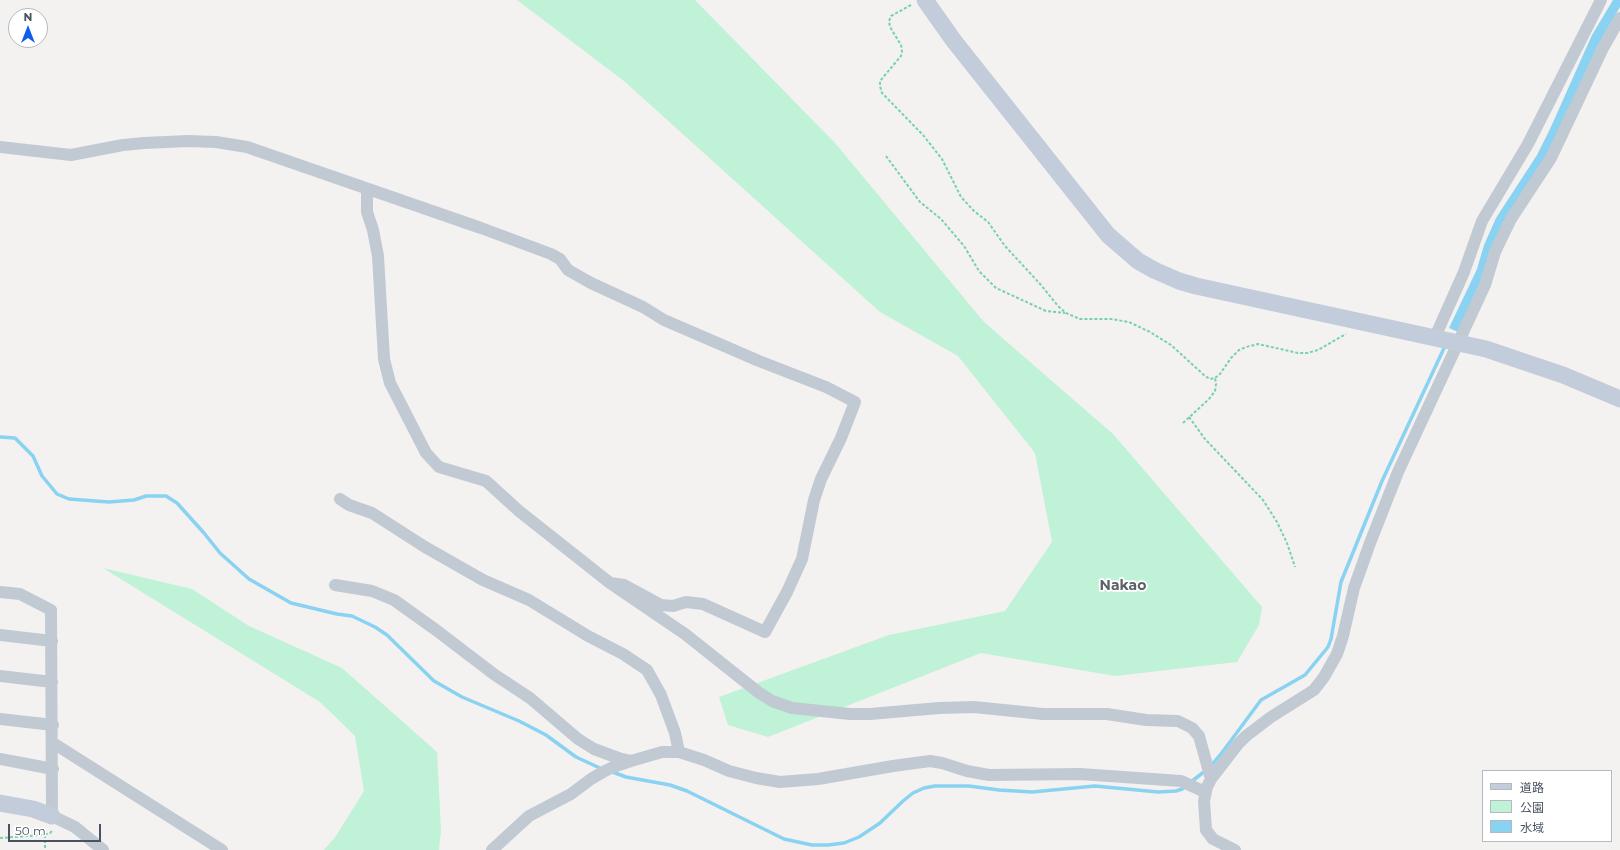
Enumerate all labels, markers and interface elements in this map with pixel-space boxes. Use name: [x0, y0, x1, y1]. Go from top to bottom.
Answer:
north arrow: [8, 8, 48, 48]
text: N: [24, 10, 32, 24]
district label: Nakao: [1100, 578, 1146, 594]
legend: [1482, 770, 1612, 842]
text: 道路: [1520, 780, 1544, 795]
text: 公園: [1520, 800, 1544, 815]
scale bar: [10, 816, 103, 842]
text: 水域: [1520, 820, 1544, 835]
text: 50 m: [15, 823, 46, 838]

